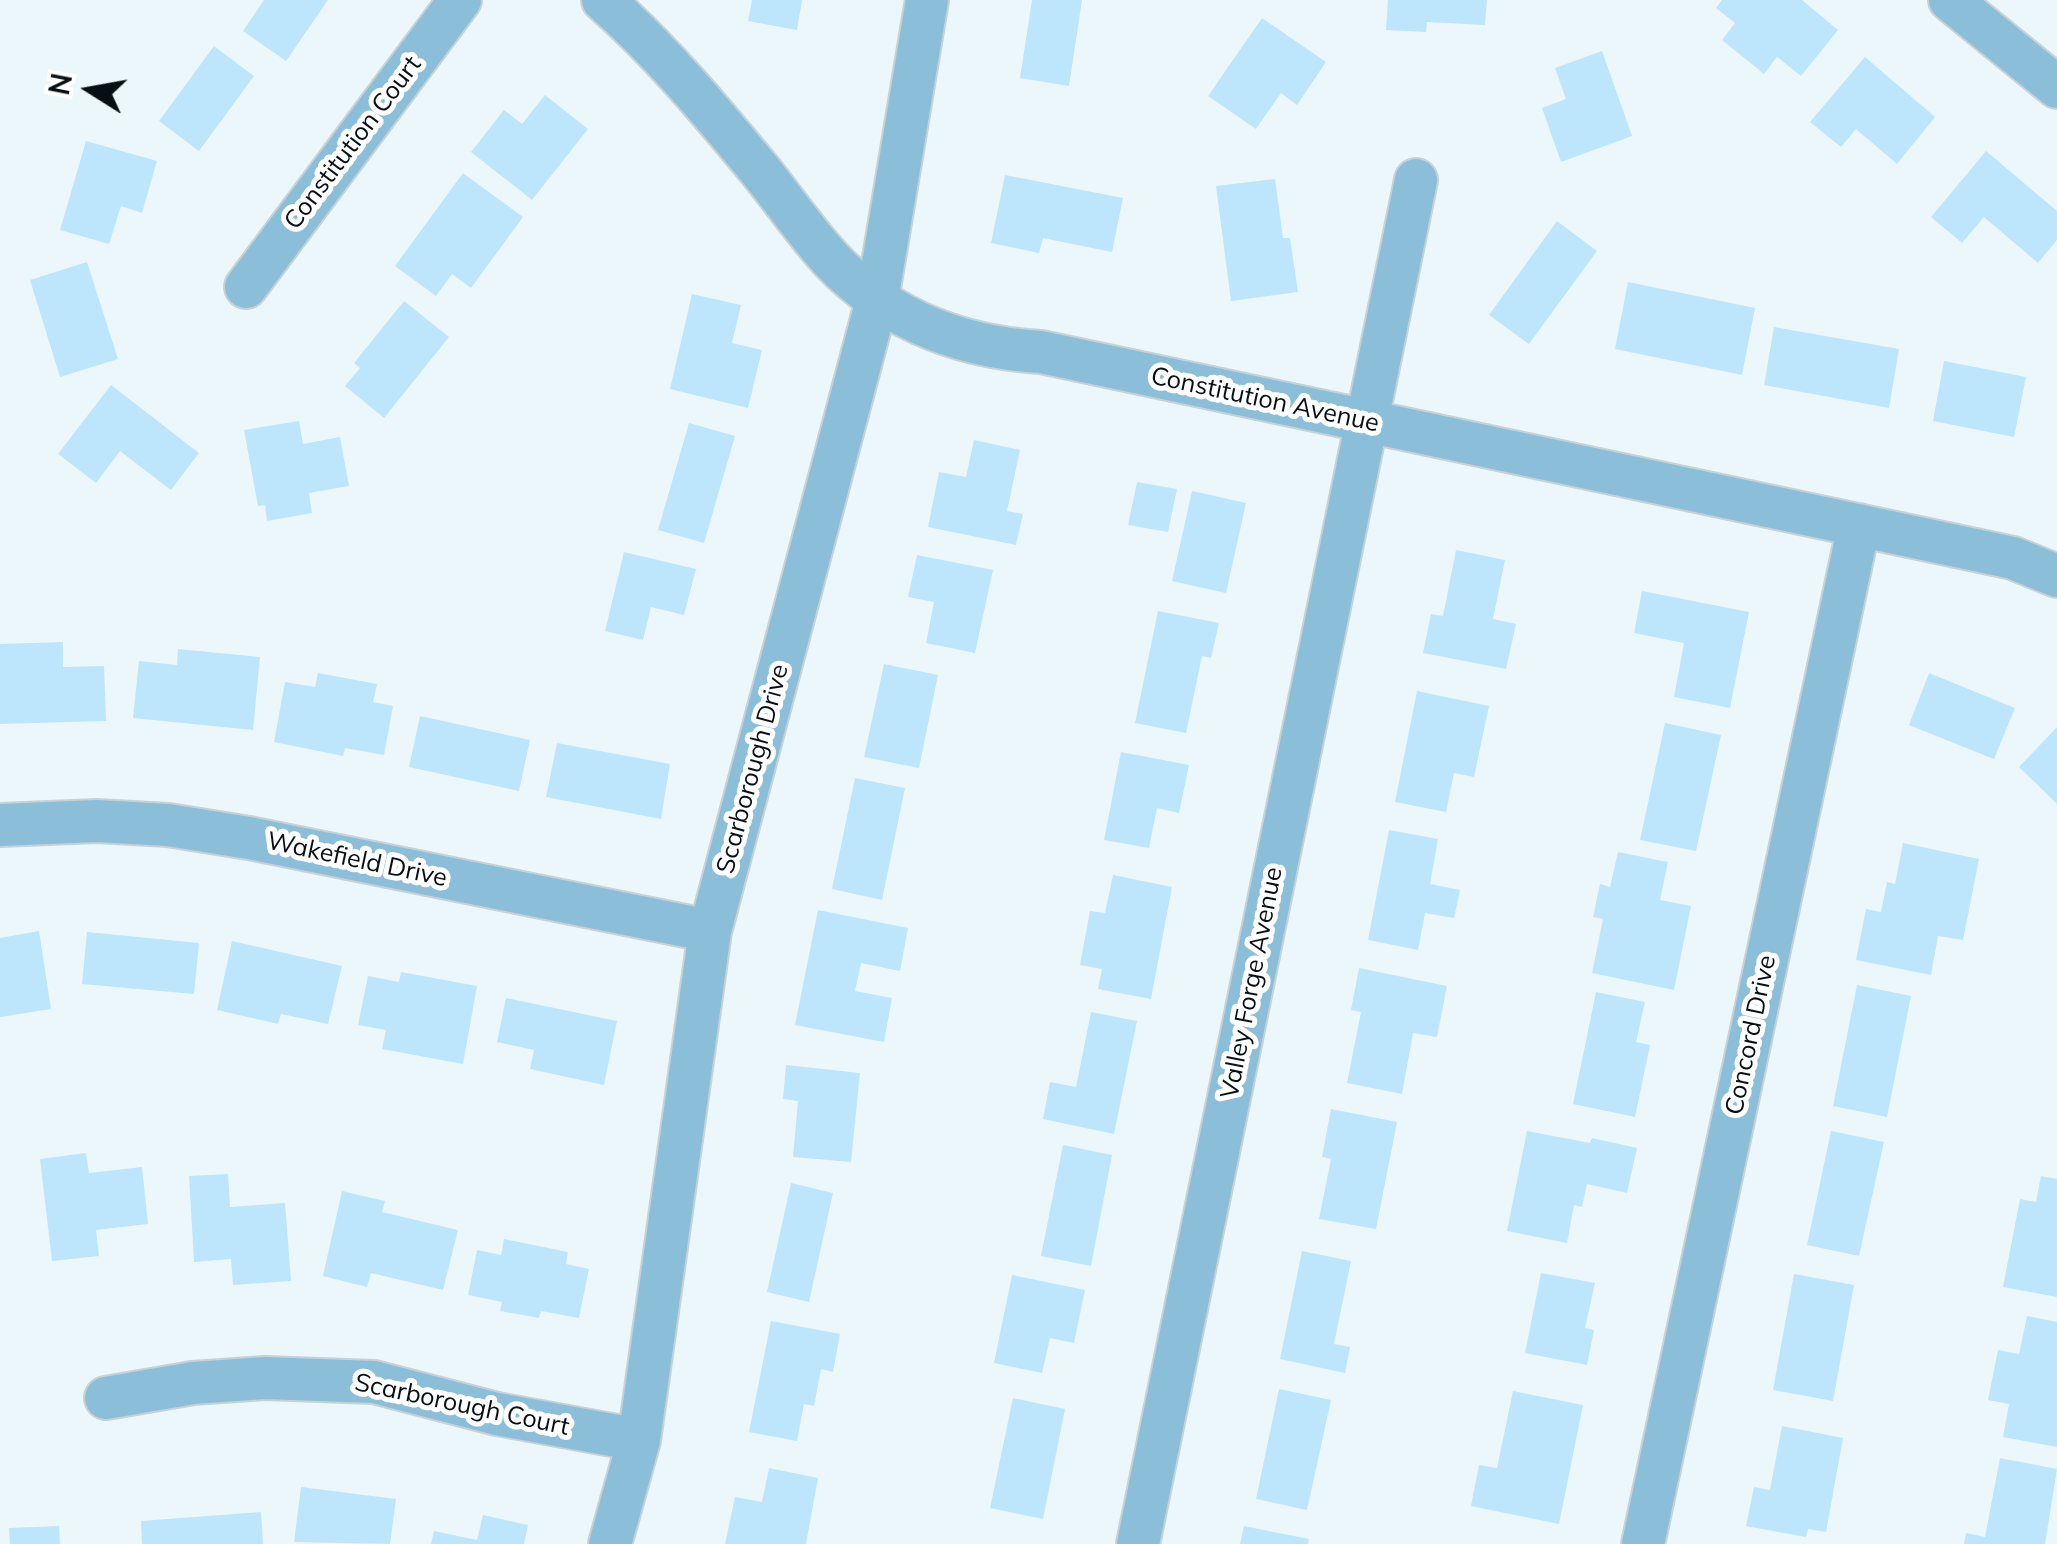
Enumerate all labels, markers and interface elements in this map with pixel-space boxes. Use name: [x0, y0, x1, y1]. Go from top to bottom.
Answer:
north arrow: [40, 40, 140, 140]
street label: Constitution Court: [278, 51, 428, 235]
text: N: [41, 70, 79, 98]
street label: Constitution Avenue: [1148, 361, 1382, 439]
street label: Scarborough Drive: [711, 661, 795, 877]
street label: Wakefield Drive: [264, 826, 450, 894]
street label: Valley Forge Avenue: [1215, 865, 1289, 1101]
street label: Concord Drive: [1719, 952, 1783, 1118]
street label: Scarborough Court: [352, 1368, 572, 1442]

